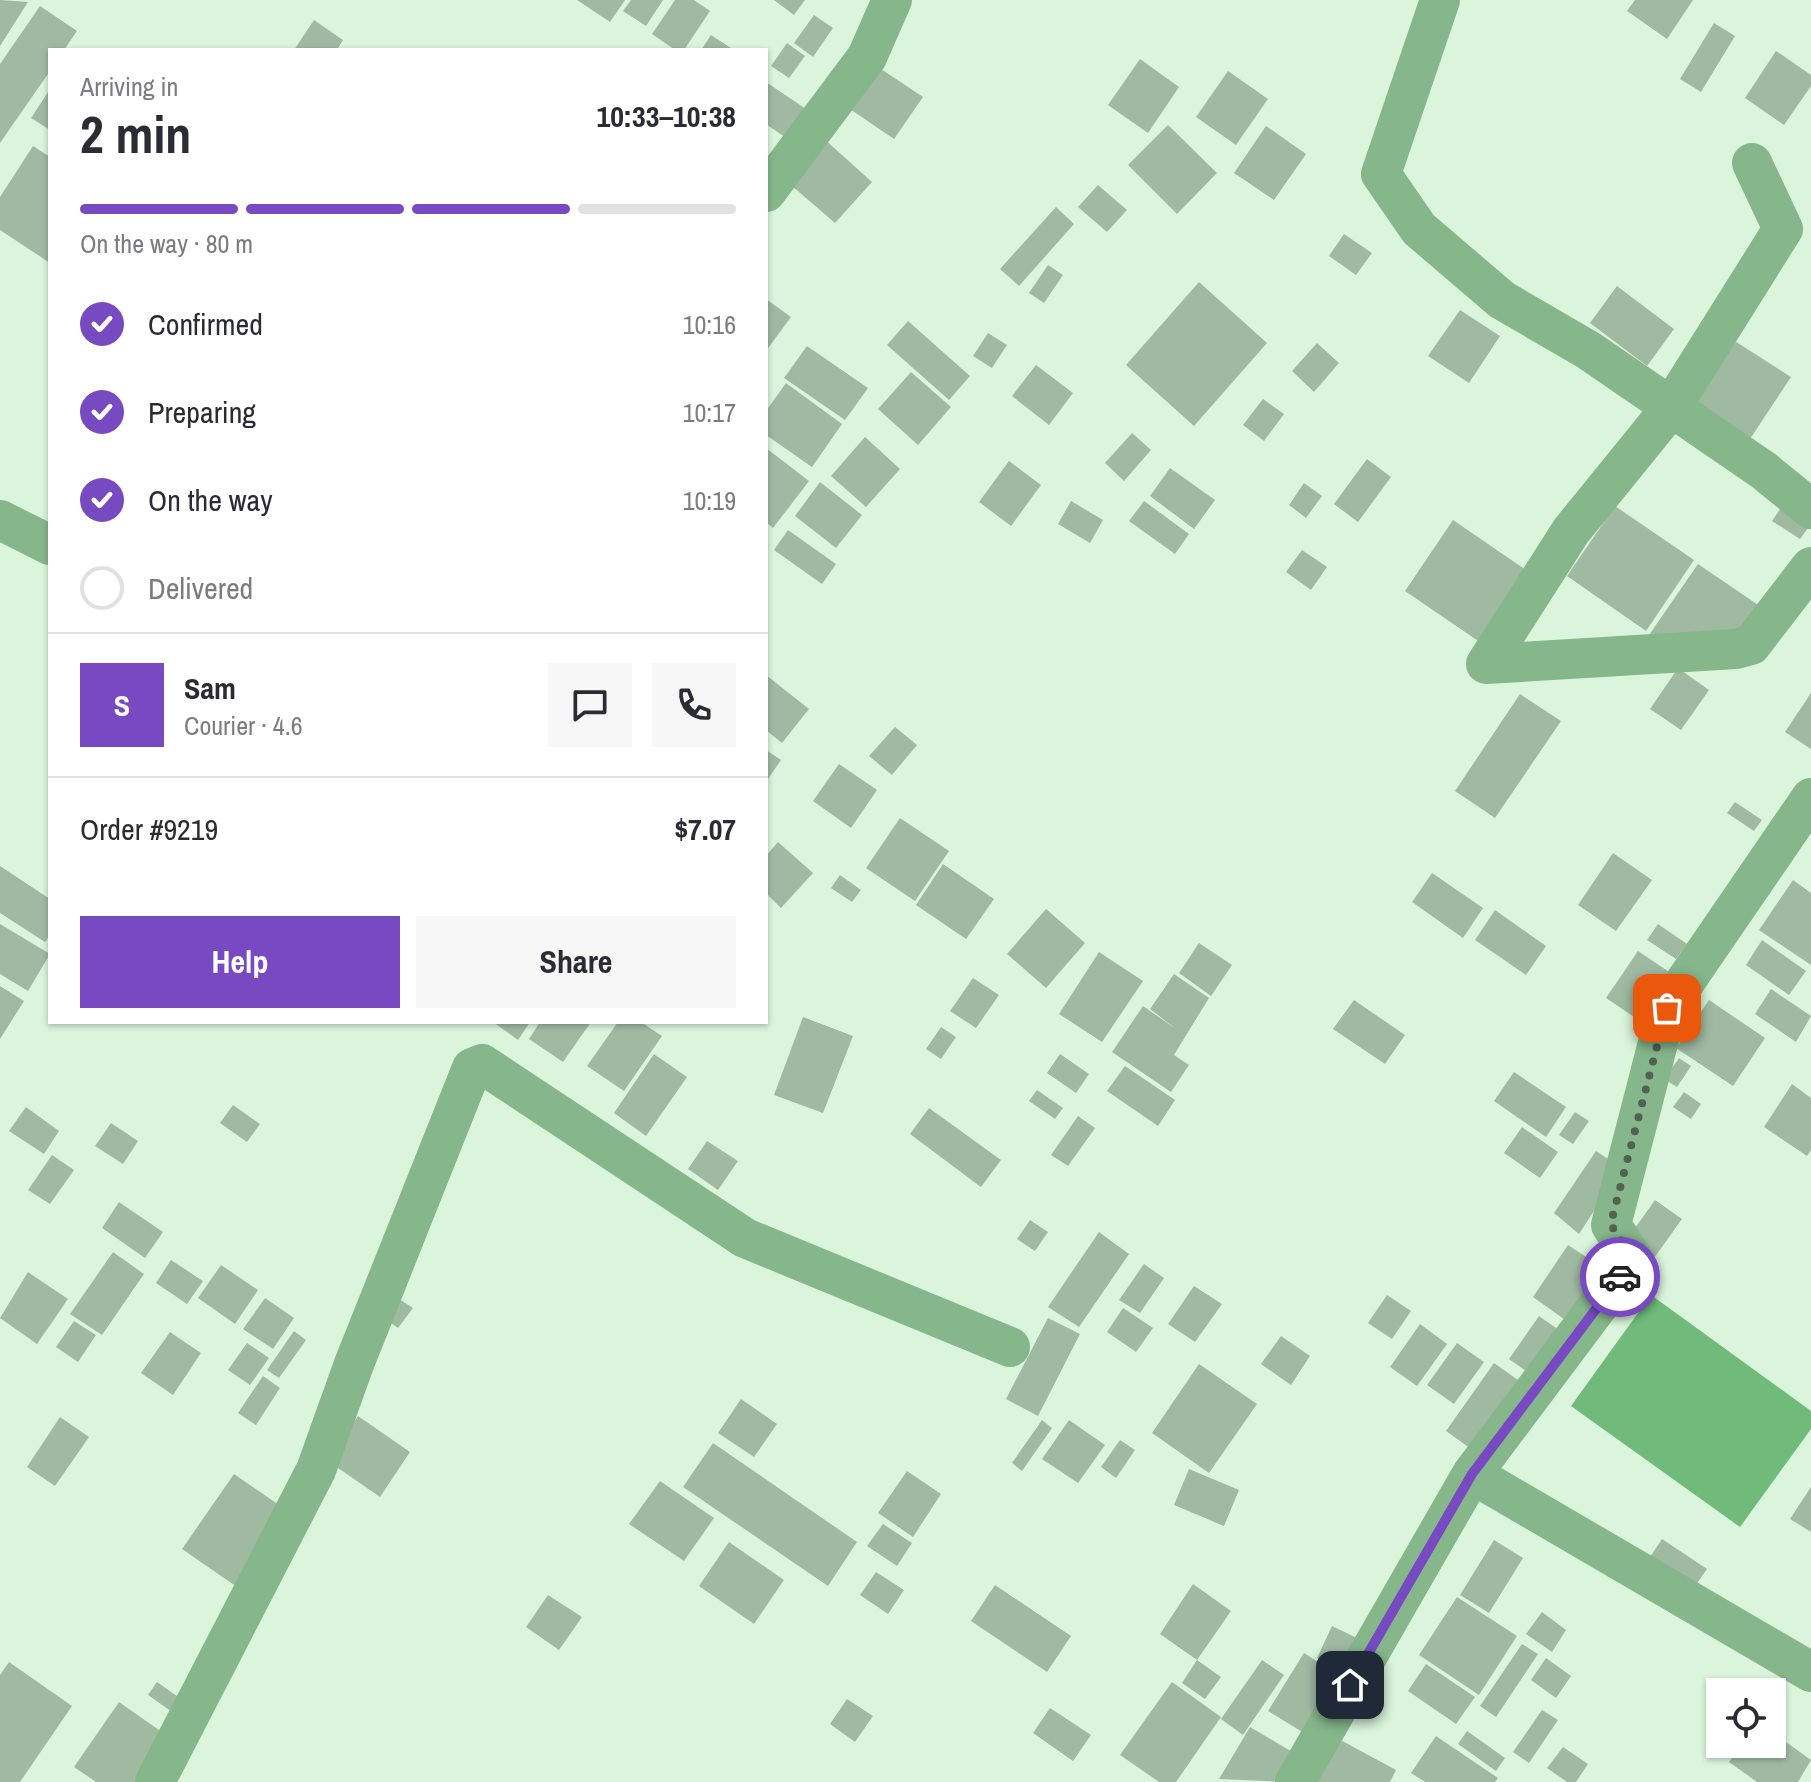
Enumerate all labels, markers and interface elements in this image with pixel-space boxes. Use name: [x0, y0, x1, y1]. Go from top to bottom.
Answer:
text: Arriving in: [80, 69, 178, 104]
text: 10:33–10:38: [597, 96, 736, 136]
text: 2 min: [80, 99, 191, 169]
text: On the way · 80 m: [80, 226, 253, 261]
icon: check: [80, 302, 124, 346]
text: Confirmed: [148, 304, 263, 344]
text: 10:16: [683, 307, 736, 342]
icon: check: [80, 390, 124, 434]
text: Preparing: [148, 392, 256, 432]
text: 10:17: [683, 395, 736, 430]
icon: check: [80, 478, 124, 522]
text: On the way: [148, 480, 272, 520]
text: 10:19: [683, 483, 736, 518]
text: Delivered: [148, 568, 253, 608]
button: chat: [548, 663, 632, 747]
button: phone: [652, 663, 736, 747]
text: Sam: [184, 668, 236, 708]
text: S: [114, 685, 130, 725]
text: Courier · 4.6: [184, 708, 303, 743]
text: Order #9219: [80, 809, 218, 849]
text: $7.07: [674, 809, 736, 849]
button: Help: [80, 916, 400, 1008]
button: Share: [416, 916, 736, 1008]
pin: [1633, 974, 1701, 1042]
icon: bag: [1645, 986, 1689, 1030]
courier: [1580, 1237, 1660, 1317]
icon: car: [1598, 1255, 1642, 1299]
pin: [1316, 1651, 1384, 1719]
icon: home: [1328, 1663, 1372, 1707]
map controls: [1706, 1678, 1786, 1758]
button: locate: [1706, 1678, 1786, 1758]

